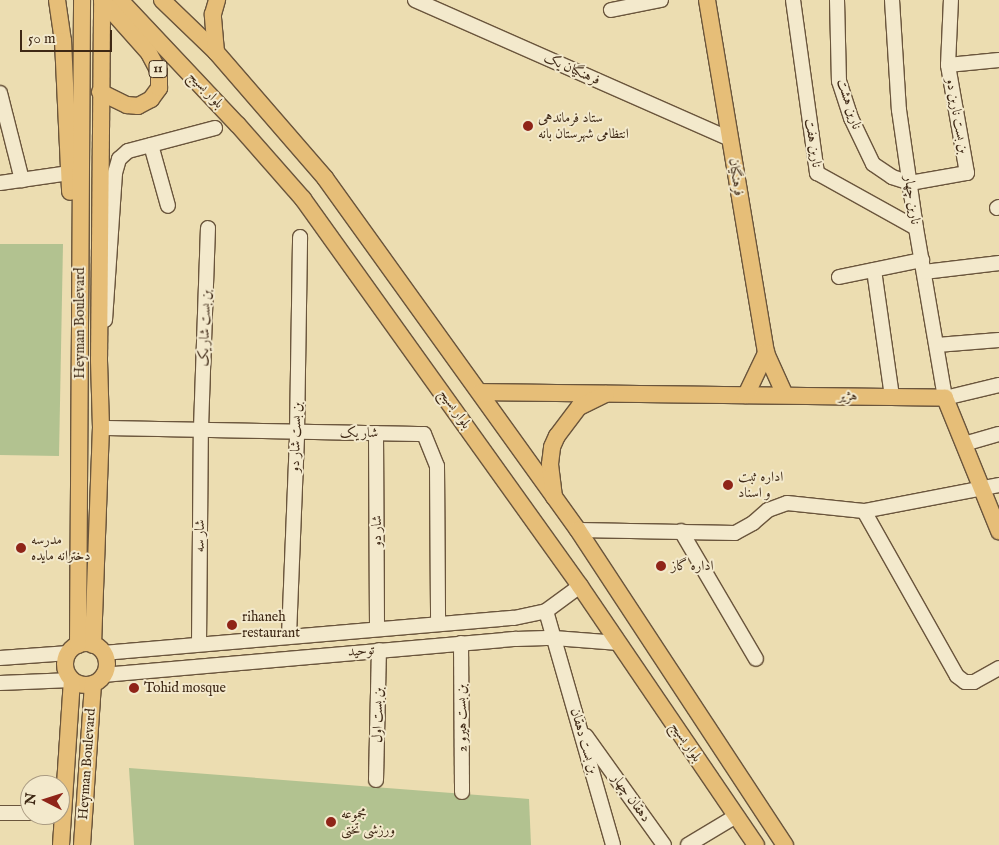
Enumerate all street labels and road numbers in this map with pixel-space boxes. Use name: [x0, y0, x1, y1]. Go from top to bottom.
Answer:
street label: فرهنگیان یک: [541, 49, 603, 89]
road number: 11: [148, 60, 168, 78]
street label: بلوار بسیج: [185, 68, 227, 112]
street label: نارین هشت: [833, 77, 865, 131]
street label: بن بست نارین دو: [942, 77, 972, 155]
street label: نارین هفت: [801, 117, 825, 169]
street label: فرهنگیان: [725, 157, 747, 197]
street label: نارین چهار: [900, 175, 924, 225]
street label: Heyman Boulevard: [72, 267, 88, 379]
street label: بن بست شار یک: [195, 289, 215, 367]
street label: بلوار بسیج: [435, 386, 475, 432]
street label: هژیر: [838, 387, 858, 405]
street label: بن بست شار دو: [286, 401, 306, 473]
street label: شار یک: [340, 425, 378, 441]
street label: شار دو: [369, 515, 385, 547]
street label: شار سه: [191, 519, 209, 553]
street label: توحید: [347, 641, 375, 661]
street label: بن بست هیرو 2: [453, 684, 471, 752]
street label: بن بست اول: [369, 687, 387, 743]
street label: بن بست دهقان: [567, 706, 601, 776]
street label: Heyman Boulevard: [75, 708, 99, 820]
street label: بلوار بسیج: [667, 719, 705, 765]
street label: دهقان چهار: [608, 771, 654, 825]

